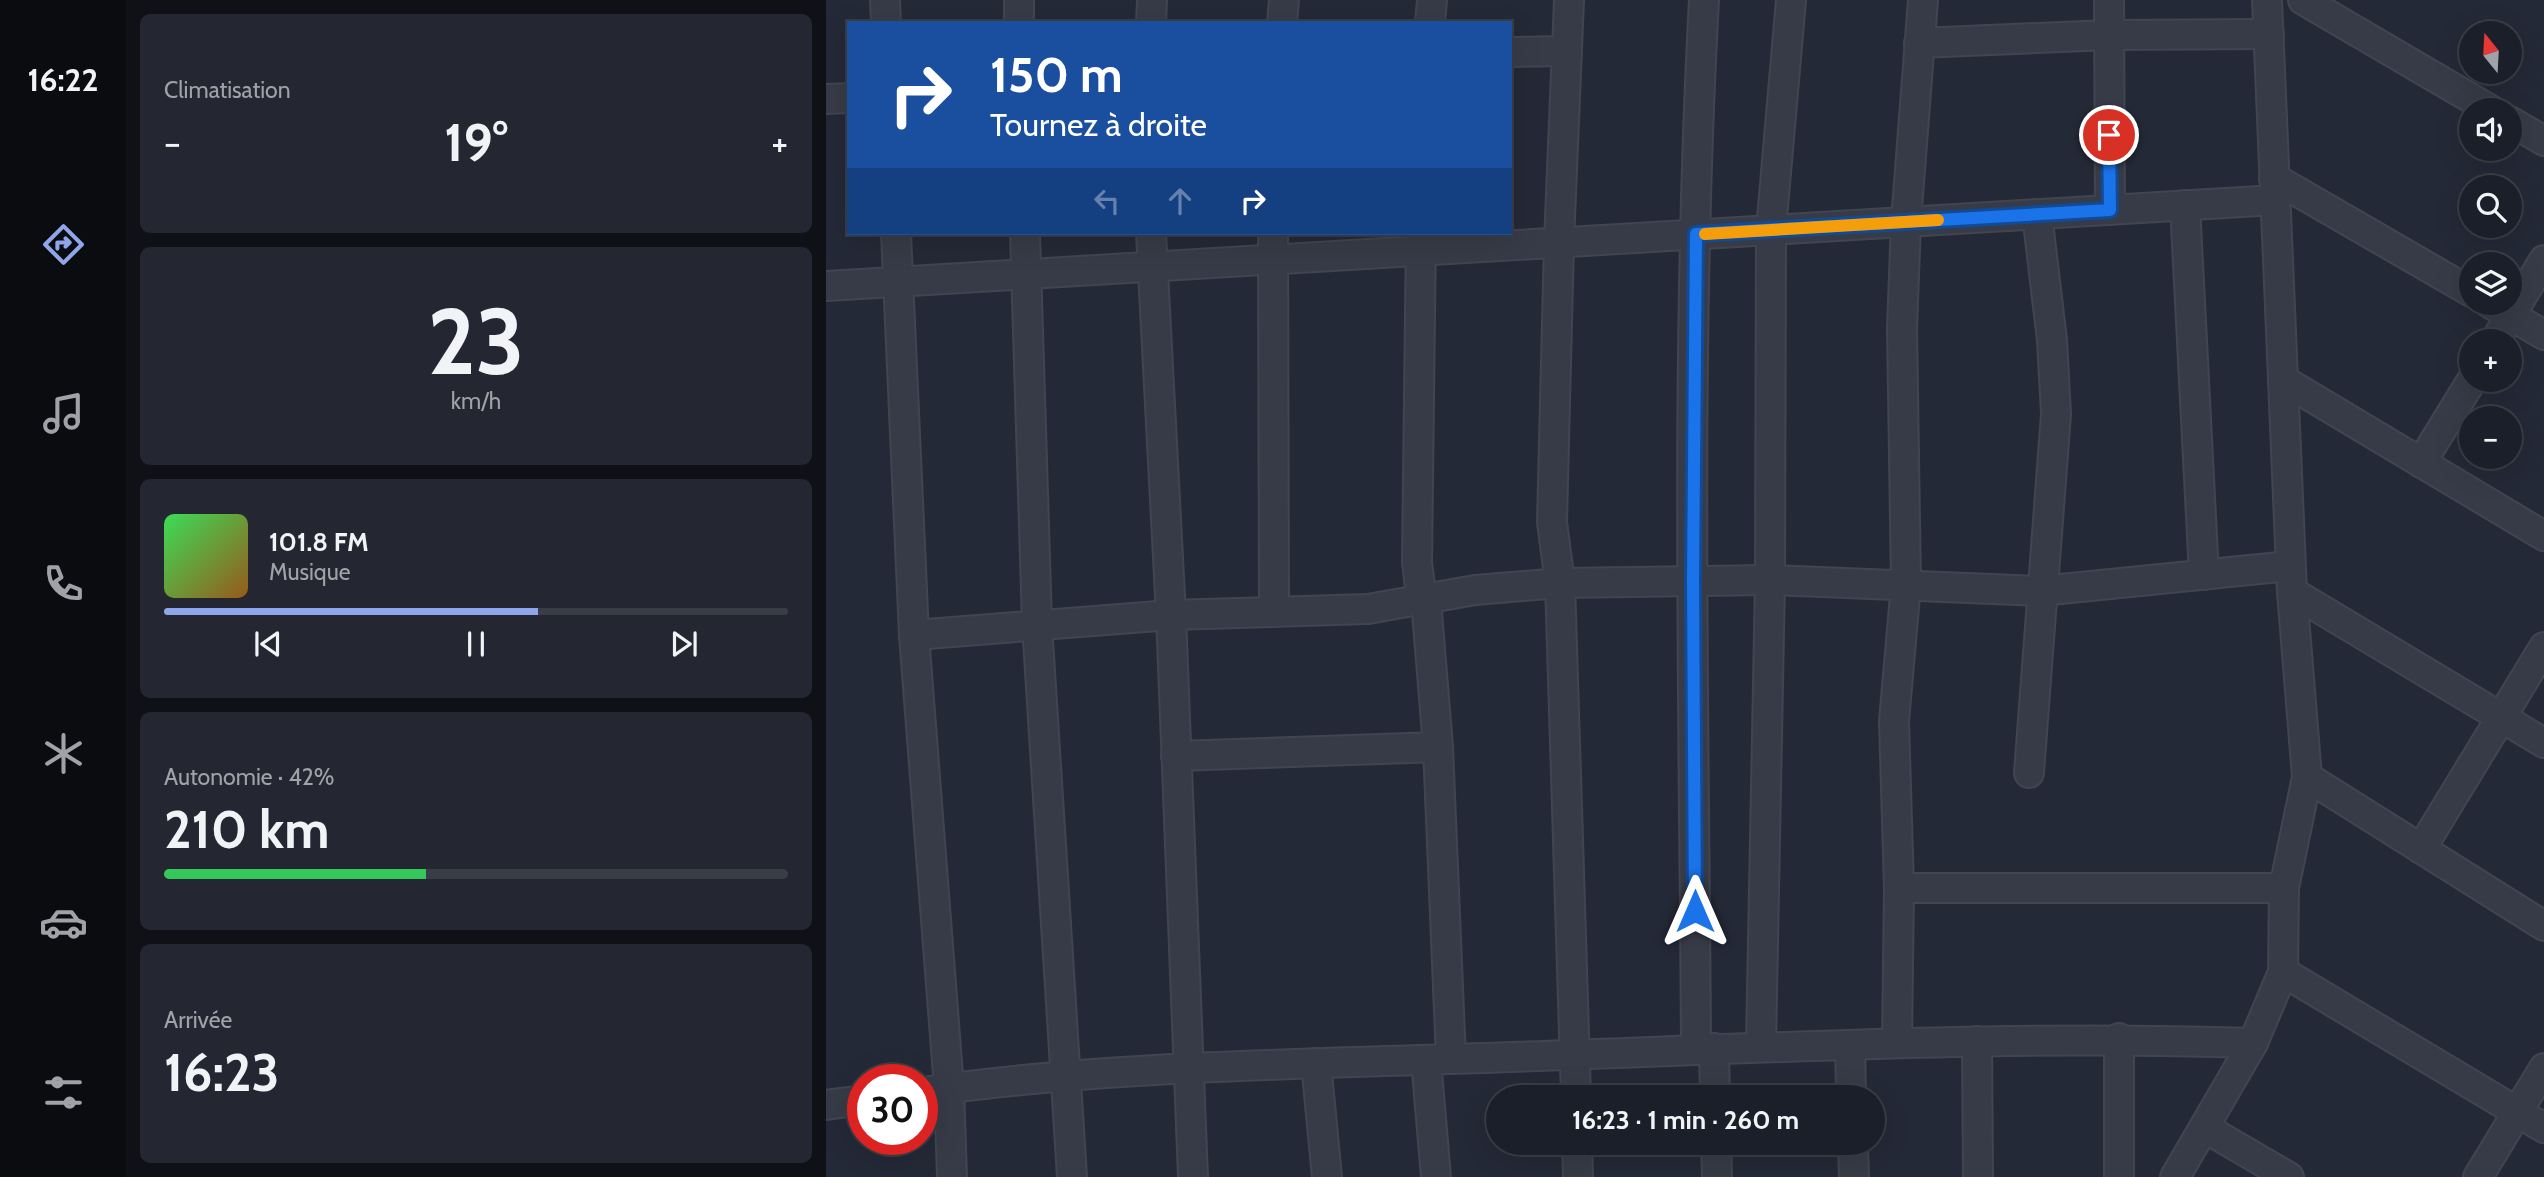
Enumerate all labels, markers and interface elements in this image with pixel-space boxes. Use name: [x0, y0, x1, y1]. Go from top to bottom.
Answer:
north arrow: [2459, 21, 2522, 84]
map controls: [2459, 21, 2522, 469]
text: 150 m: [990, 45, 1123, 104]
icon: right: [875, 49, 966, 140]
text: 16:22: [28, 60, 98, 99]
text: Climatisation: [164, 76, 291, 104]
button: sound: [2459, 98, 2522, 161]
text: Tournez à droite: [990, 105, 1207, 144]
pin: [2079, 105, 2139, 165]
text: 19°: [444, 111, 508, 174]
icon: arrive: [2090, 116, 2128, 154]
text: −: [164, 119, 181, 166]
text: +: [771, 119, 788, 166]
button: search: [2459, 175, 2522, 238]
icon: left: [1088, 182, 1126, 220]
icon: ahead: [1161, 182, 1199, 220]
icon: right: [1234, 182, 1272, 220]
icon: directions: [39, 220, 88, 269]
button: layers: [2459, 252, 2522, 315]
text: 23: [427, 286, 525, 397]
button: +: [2459, 329, 2522, 392]
text: km/h: [451, 387, 501, 415]
icon: music: [39, 389, 88, 438]
button: −: [2459, 406, 2522, 469]
text: 101.8 FM: [269, 526, 369, 558]
text: Musique: [269, 558, 351, 586]
icon: phone: [39, 559, 88, 608]
icon: previous: [249, 625, 287, 663]
icon: pause: [457, 625, 495, 663]
icon: next: [665, 625, 703, 663]
icon: climate: [39, 729, 88, 778]
text: Autonomie · 42%: [164, 763, 334, 791]
text: 210 km: [164, 798, 330, 861]
position arrow: [1658, 874, 1732, 948]
icon: car: [39, 898, 88, 947]
text: Arrivée: [164, 1006, 232, 1034]
text: 16:23: [164, 1041, 280, 1104]
speed limit sign: 30: [847, 1064, 938, 1155]
icon: filters: [39, 1068, 88, 1117]
text: 16:23 · 1 min · 260 m: [1572, 1104, 1799, 1136]

